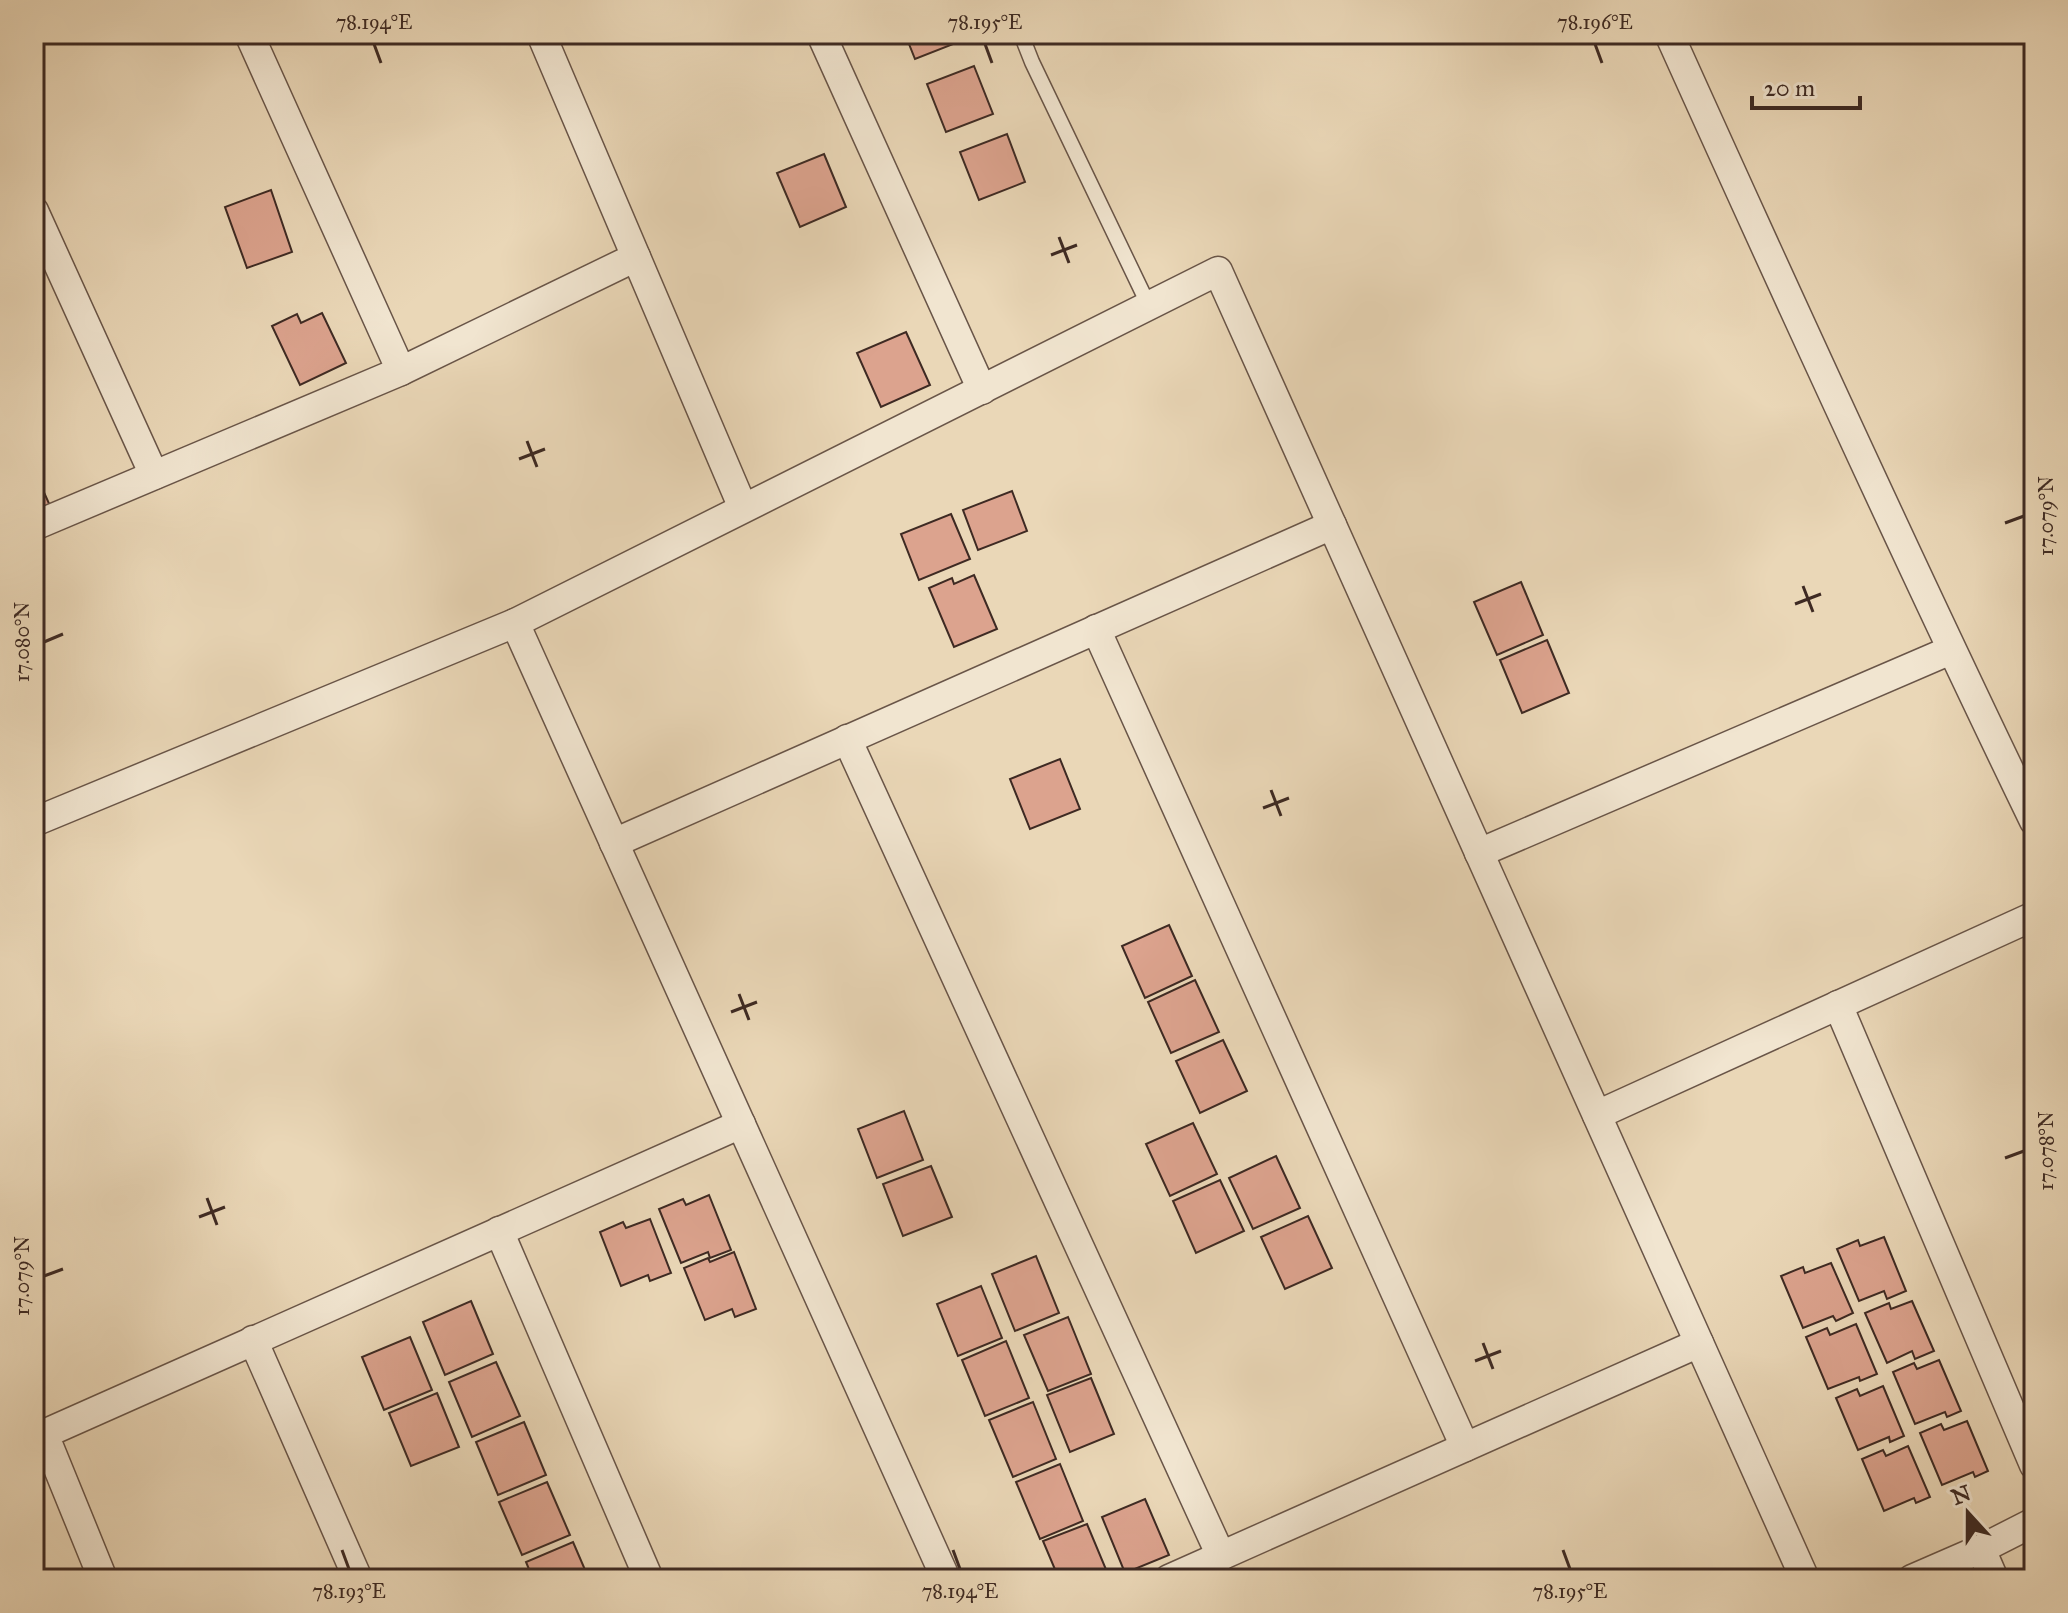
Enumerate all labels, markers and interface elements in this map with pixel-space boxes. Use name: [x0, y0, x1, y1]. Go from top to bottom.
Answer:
text: 78.194°E: [336, 10, 412, 34]
text: 78.195°E: [948, 10, 1022, 34]
text: 78.196°E: [1557, 10, 1633, 34]
scale bar: [1752, 60, 1860, 110]
text: 20 m: [1764, 73, 1815, 103]
text: 17.079°N: [2034, 476, 2058, 556]
text: 17.080°N: [10, 602, 34, 682]
text: 17.078°N: [2034, 1111, 2058, 1191]
text: 17.079°N: [10, 1236, 34, 1316]
north arrow: [1928, 1473, 2008, 1553]
text: N: [1947, 1479, 1975, 1511]
text: 78.193°E: [312, 1579, 386, 1603]
text: 78.194°E: [922, 1579, 998, 1603]
text: 78.195°E: [1533, 1579, 1607, 1603]

